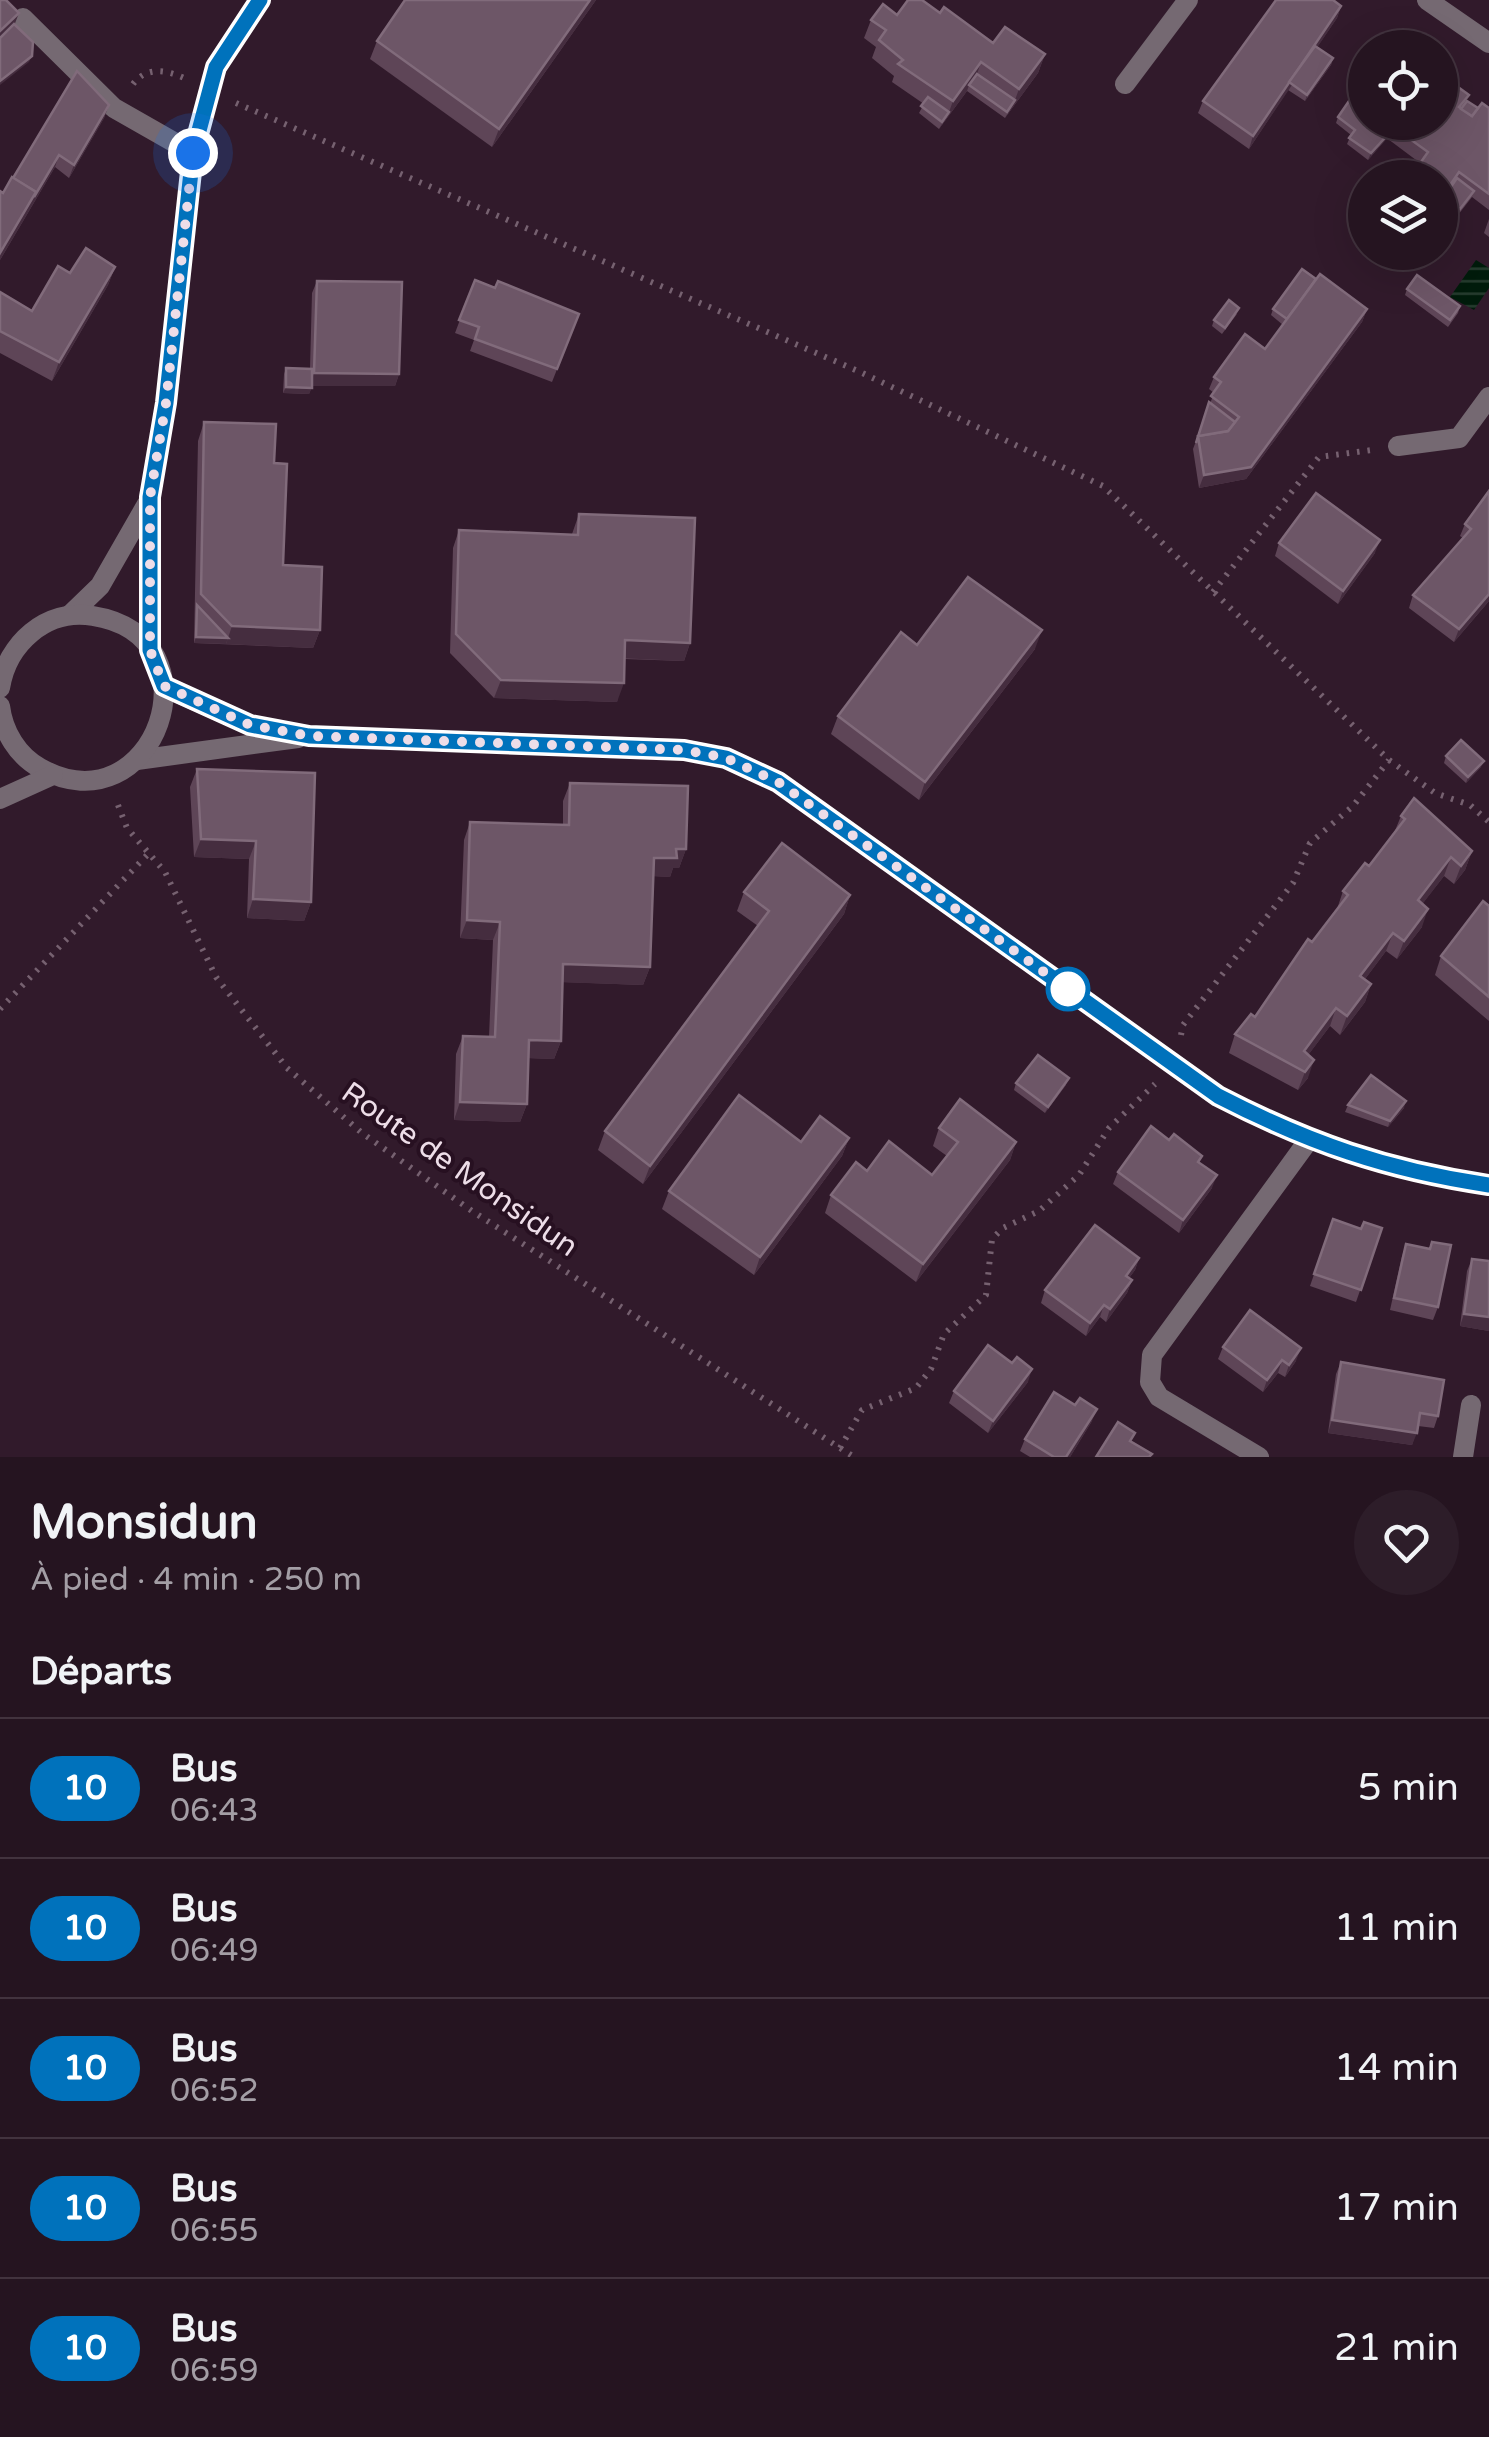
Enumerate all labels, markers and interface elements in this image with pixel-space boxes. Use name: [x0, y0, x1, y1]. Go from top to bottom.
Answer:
map controls: [1348, 30, 1458, 270]
button: locate: [1348, 30, 1458, 140]
your location: [168, 128, 218, 178]
button: layers: [1348, 160, 1458, 270]
unlabelled marker: [1047, 968, 1089, 1010]
street label: Route de Monsidun: [334, 1074, 585, 1265]
button: heart: [1354, 1490, 1459, 1595]
text: Monsidun: [30, 1494, 258, 1552]
text: À pied · 4 min · 250 m: [30, 1561, 362, 1599]
text: Départs: [30, 1649, 172, 1695]
text: Bus: [170, 1746, 237, 1792]
text: 5 min: [1358, 1765, 1459, 1811]
text: 10: [63, 1767, 107, 1809]
text: 06:43: [170, 1792, 259, 1830]
text: Bus: [170, 1886, 237, 1932]
text: 11 min: [1334, 1905, 1459, 1951]
text: 10: [63, 1907, 107, 1949]
text: 06:49: [170, 1932, 259, 1970]
text: Bus: [170, 2026, 237, 2072]
text: 14 min: [1334, 2045, 1459, 2091]
text: 10: [63, 2047, 107, 2089]
text: 06:52: [170, 2072, 259, 2110]
text: Bus: [170, 2166, 237, 2212]
text: 17 min: [1334, 2185, 1459, 2231]
text: 10: [63, 2187, 107, 2229]
text: 06:55: [170, 2212, 259, 2250]
text: Bus: [170, 2306, 237, 2352]
text: 21 min: [1334, 2325, 1459, 2371]
text: 10: [63, 2327, 107, 2369]
text: 06:59: [170, 2352, 259, 2390]

